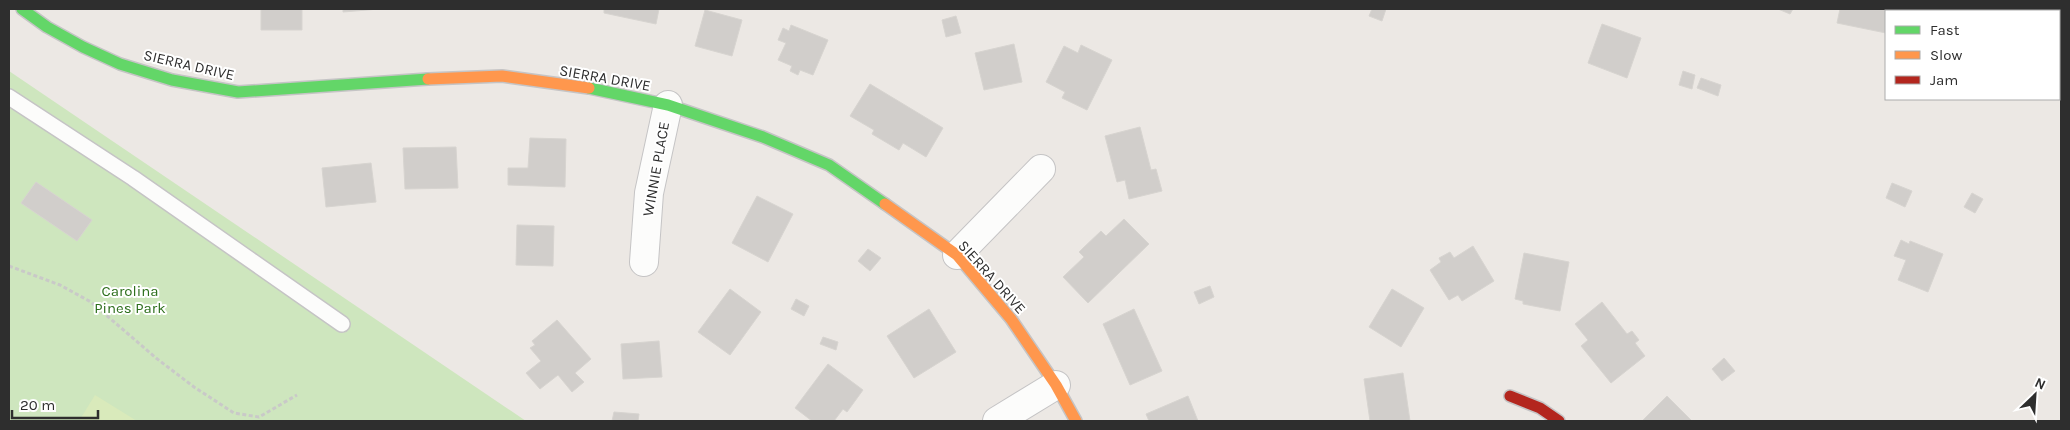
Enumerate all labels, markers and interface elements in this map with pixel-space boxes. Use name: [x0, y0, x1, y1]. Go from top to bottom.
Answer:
legend: [1885, 10, 2060, 100]
text: Fast: [1930, 21, 1960, 39]
street label: SIERRA DRIVE: [142, 46, 236, 84]
text: Slow: [1930, 46, 1962, 64]
street label: SIERRA DRIVE: [558, 61, 652, 95]
text: Jam: [1930, 71, 1958, 89]
street label: WINNIE PLACE: [639, 120, 673, 218]
street label: SIERRA DRIVE: [954, 237, 1030, 317]
park label: Carolina Pines Park: [94, 282, 166, 317]
north arrow: [2010, 370, 2060, 420]
text: N: [2032, 374, 2048, 393]
scale bar: [12, 388, 99, 420]
text: 20 m: [20, 396, 55, 414]

